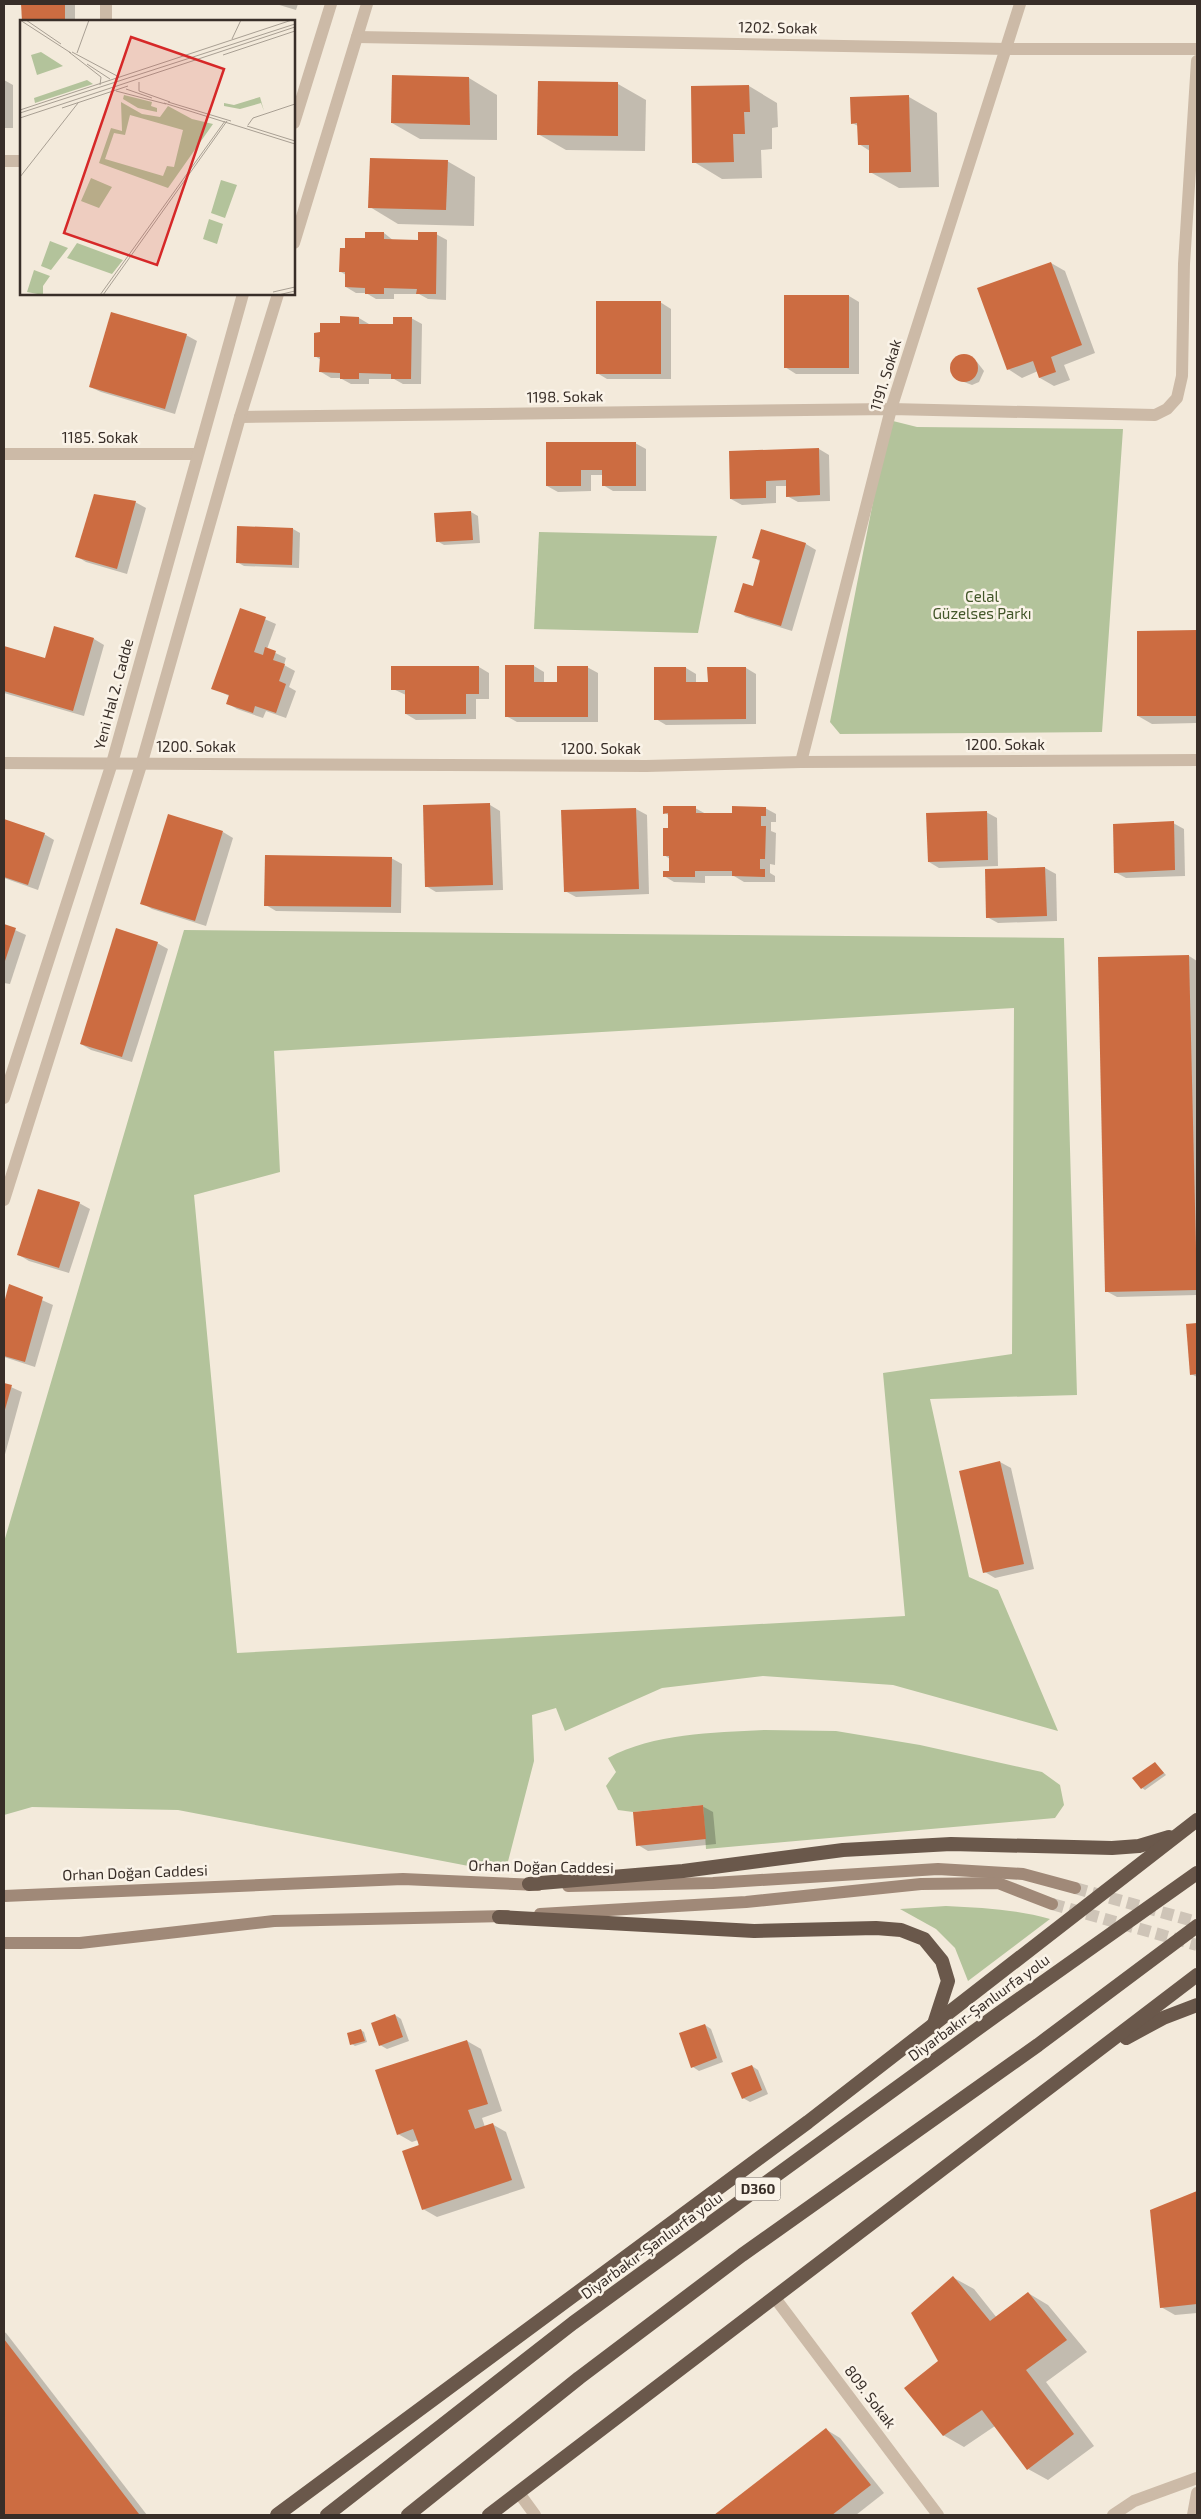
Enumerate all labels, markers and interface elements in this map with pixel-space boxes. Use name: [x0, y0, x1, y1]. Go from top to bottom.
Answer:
street label: 1202. Sokak: [738, 17, 818, 37]
inset map: [20, 20, 295, 295]
street label: 1191. Sokak: [866, 336, 905, 413]
street label: 1198. Sokak: [526, 386, 604, 406]
street label: 1185. Sokak: [62, 428, 139, 446]
park label: Celal Güzelses Parkı: [932, 587, 1032, 622]
street label: Yeni Hal 2. Cadde: [90, 636, 137, 751]
street label: 1200. Sokak: [965, 735, 1045, 753]
street label: 1200. Sokak: [156, 737, 236, 755]
street label: 1200. Sokak: [561, 739, 641, 757]
street label: Orhan Doğan Caddesi: [468, 1856, 614, 1876]
street label: Orhan Doğan Caddesi: [62, 1860, 208, 1884]
street label: Diyarbakır-Şanlıurfa yolu: [904, 1950, 1053, 2065]
road number: D360: [736, 2178, 780, 2200]
street label: Diyarbakır-Şanlıurfa yolu: [577, 2188, 726, 2303]
street label: 809. Sokak: [841, 2361, 900, 2432]

